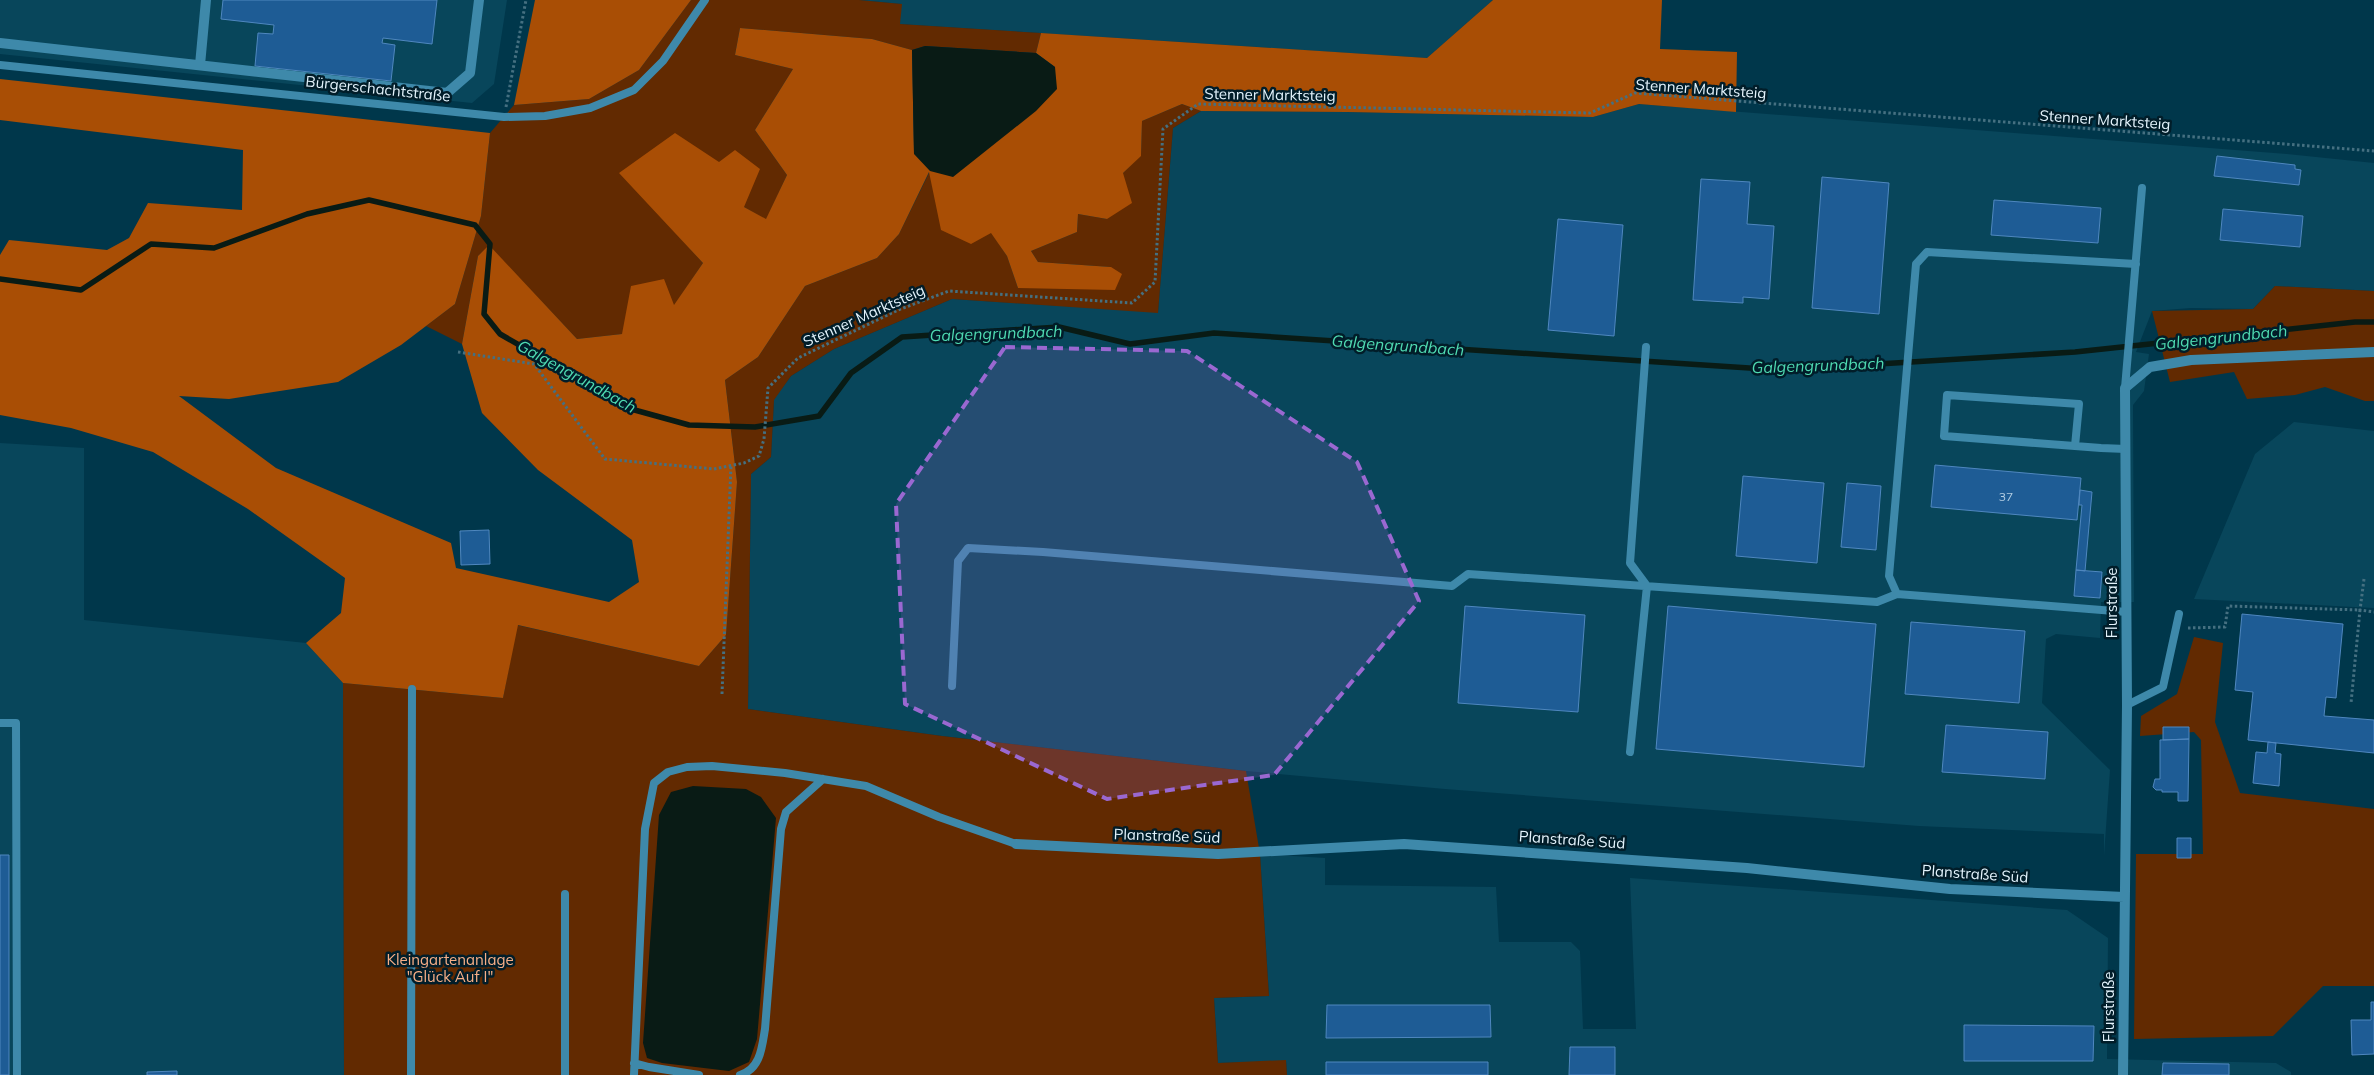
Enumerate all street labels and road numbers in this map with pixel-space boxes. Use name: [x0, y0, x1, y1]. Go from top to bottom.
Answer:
street label: Bürgerschachtstraße: [305, 71, 451, 106]
street label: Stenner Marktsteig: [1635, 74, 1767, 103]
street label: Stenner Marktsteig: [1204, 84, 1336, 105]
street label: Stenner Marktsteig: [2039, 105, 2171, 134]
street label: Stenner Marktsteig: [800, 280, 928, 351]
street label: Flurstraße: [2102, 568, 2121, 638]
street label: Planstraße Süd: [1113, 824, 1221, 847]
street label: Planstraße Süd: [1518, 826, 1626, 853]
street label: Planstraße Süd: [1921, 860, 2029, 887]
street label: Flurstraße: [2099, 972, 2118, 1042]

